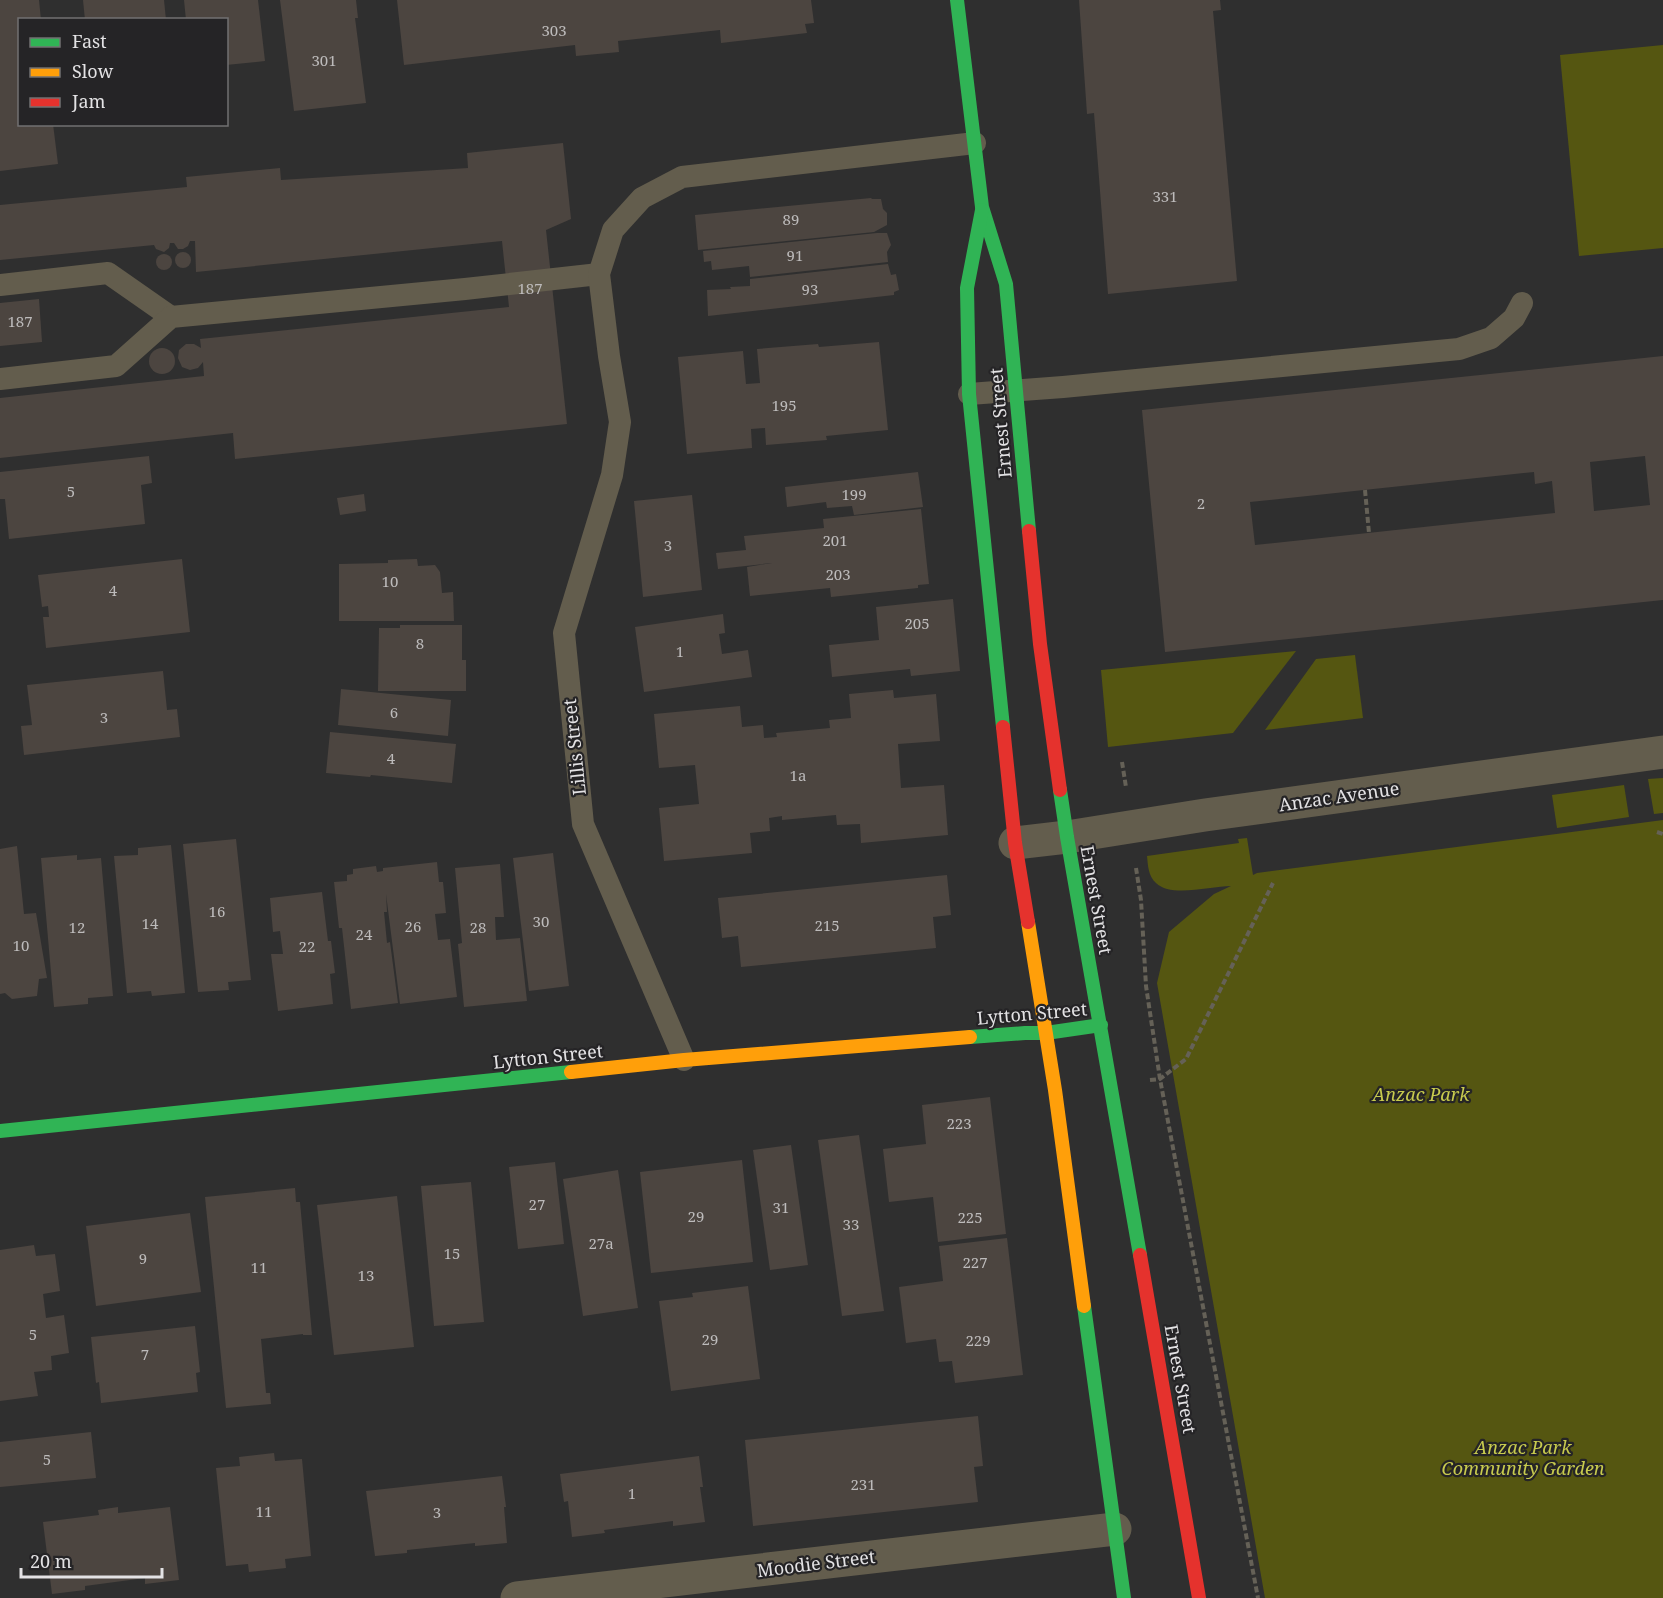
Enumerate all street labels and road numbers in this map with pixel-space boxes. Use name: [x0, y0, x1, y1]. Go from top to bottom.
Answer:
street label: Ernest Street: [983, 367, 1017, 479]
street label: Lillis Street: [557, 698, 591, 797]
street label: Anzac Avenue: [1277, 776, 1401, 816]
street label: Ernest Street: [1076, 843, 1118, 956]
street label: Lytton Street: [976, 996, 1088, 1030]
street label: Lytton Street: [492, 1038, 604, 1074]
street label: Ernest Street: [1160, 1322, 1202, 1435]
street label: Moodie Street: [755, 1544, 876, 1582]

